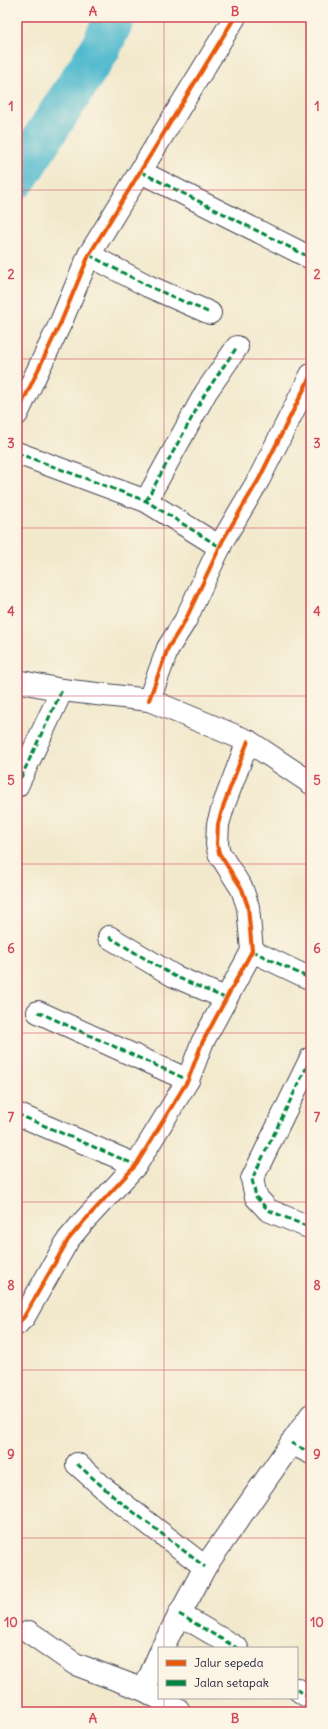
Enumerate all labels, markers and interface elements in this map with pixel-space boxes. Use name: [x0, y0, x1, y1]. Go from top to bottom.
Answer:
text: A: [89, 3, 98, 20]
text: B: [231, 3, 240, 20]
text: 1: [8, 98, 14, 115]
text: 1: [314, 98, 320, 115]
text: 2: [7, 266, 15, 283]
text: 2: [313, 266, 321, 283]
text: 3: [7, 435, 15, 452]
text: 3: [313, 435, 321, 452]
text: 4: [7, 603, 15, 620]
text: 4: [313, 603, 321, 620]
text: 5: [7, 772, 15, 789]
text: 5: [313, 772, 321, 789]
text: 6: [7, 940, 15, 957]
text: 6: [313, 940, 321, 957]
text: 7: [8, 1109, 15, 1126]
text: 7: [314, 1109, 321, 1126]
text: 8: [7, 1277, 15, 1294]
text: 8: [313, 1277, 321, 1294]
text: 9: [7, 1446, 15, 1463]
text: 9: [313, 1446, 321, 1463]
text: 10: [4, 1614, 18, 1631]
text: 10: [310, 1614, 324, 1631]
legend: [158, 1647, 298, 1699]
text: Jalur sepeda: [194, 1655, 264, 1670]
text: Jalan setapak: [194, 1675, 269, 1690]
text: A: [89, 1710, 98, 1727]
text: B: [231, 1710, 240, 1727]

